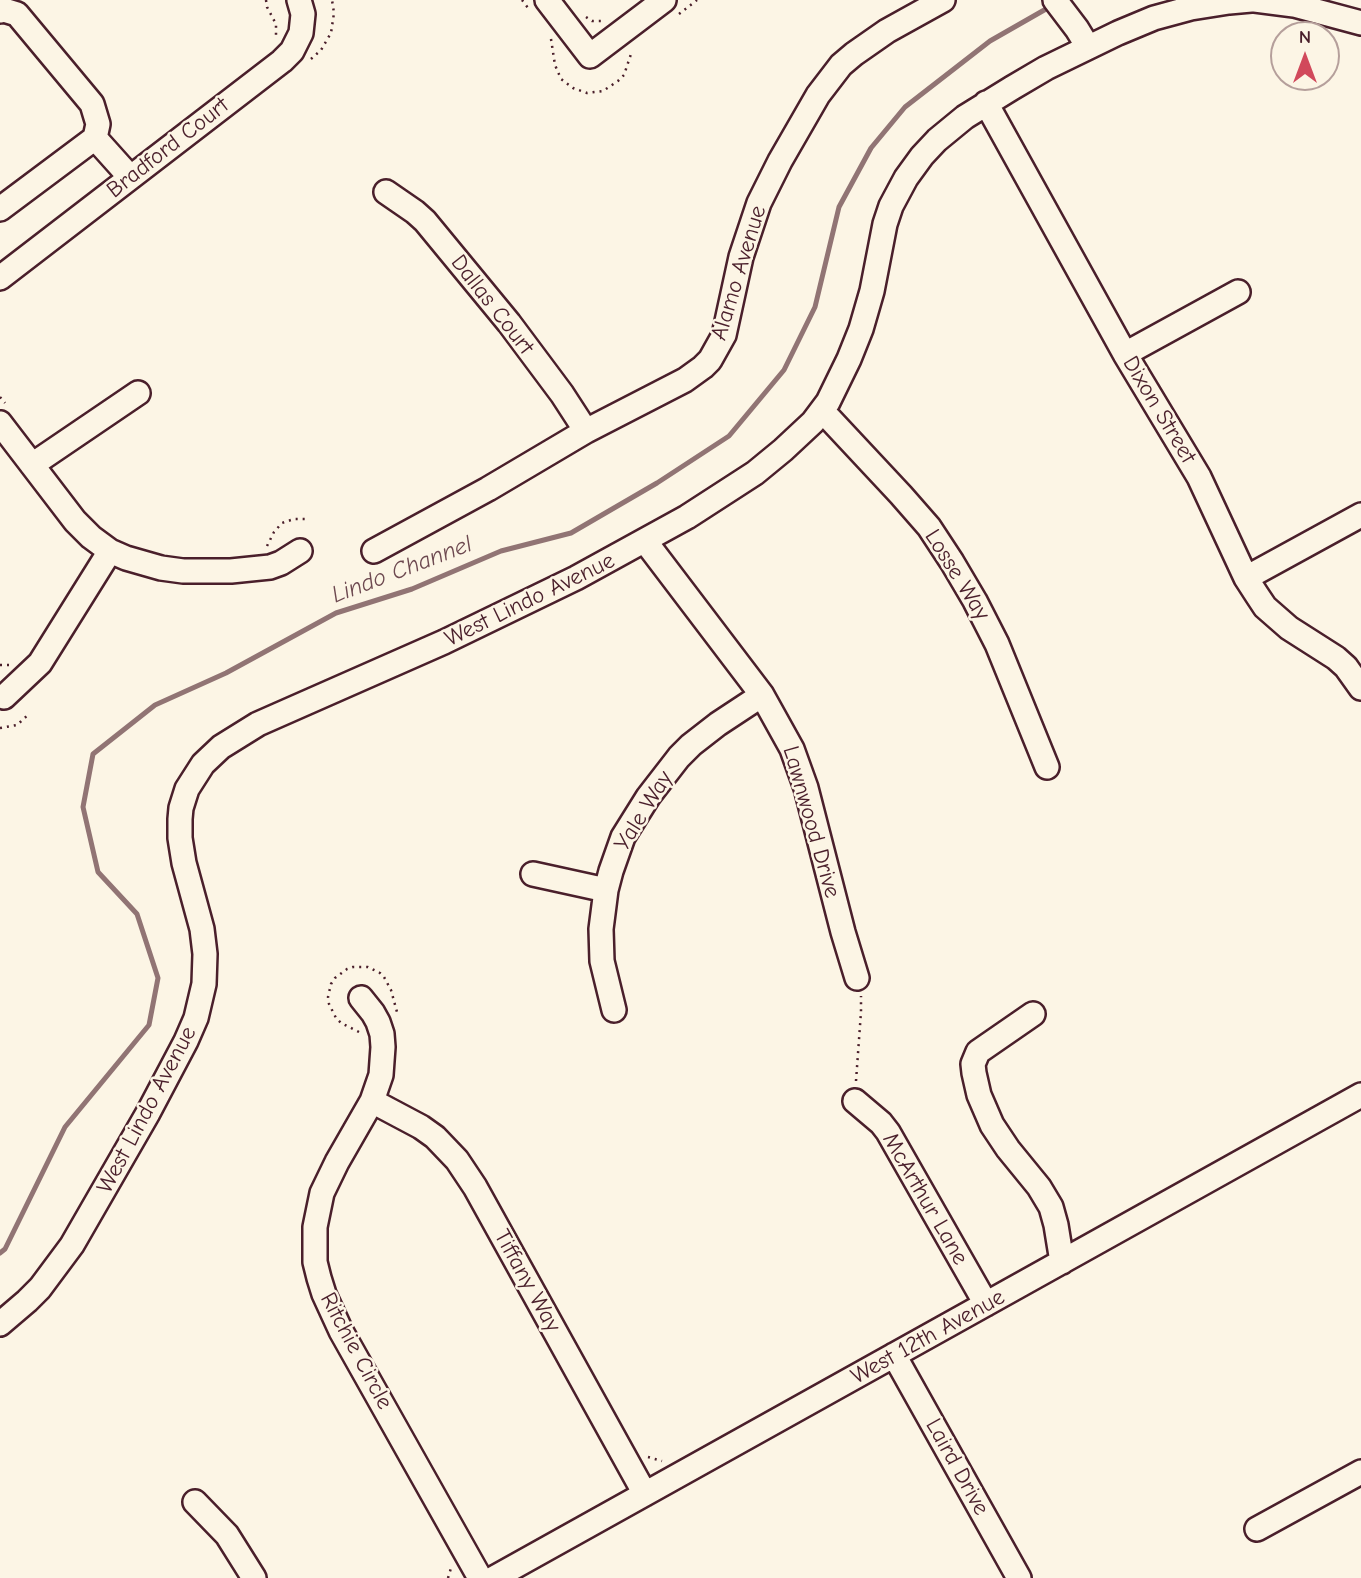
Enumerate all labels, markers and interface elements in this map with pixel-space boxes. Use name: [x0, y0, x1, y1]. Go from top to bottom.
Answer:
north arrow: [1270, 21, 1340, 91]
text: N: [1299, 26, 1311, 48]
street label: Bradford Court: [101, 92, 235, 204]
street label: Alamo Avenue: [705, 202, 773, 344]
street label: Dallas Court: [444, 250, 540, 360]
street label: Dixon Street: [1116, 351, 1202, 469]
street label: Losse Way: [918, 524, 996, 626]
water label: Lindo Channel: [328, 530, 476, 610]
street label: West Lindo Avenue: [441, 547, 619, 653]
street label: Lawnwood Drive: [776, 743, 846, 901]
street label: Yale Way: [609, 766, 679, 856]
street label: West Lindo Avenue: [91, 1022, 203, 1198]
street label: McArthur Lane: [876, 1128, 974, 1270]
street label: Tiffany Way: [488, 1225, 566, 1337]
street label: West 12th Avenue: [846, 1283, 1010, 1391]
street label: Ritchie Circle: [314, 1288, 398, 1414]
street label: Laird Drive: [919, 1414, 995, 1520]

